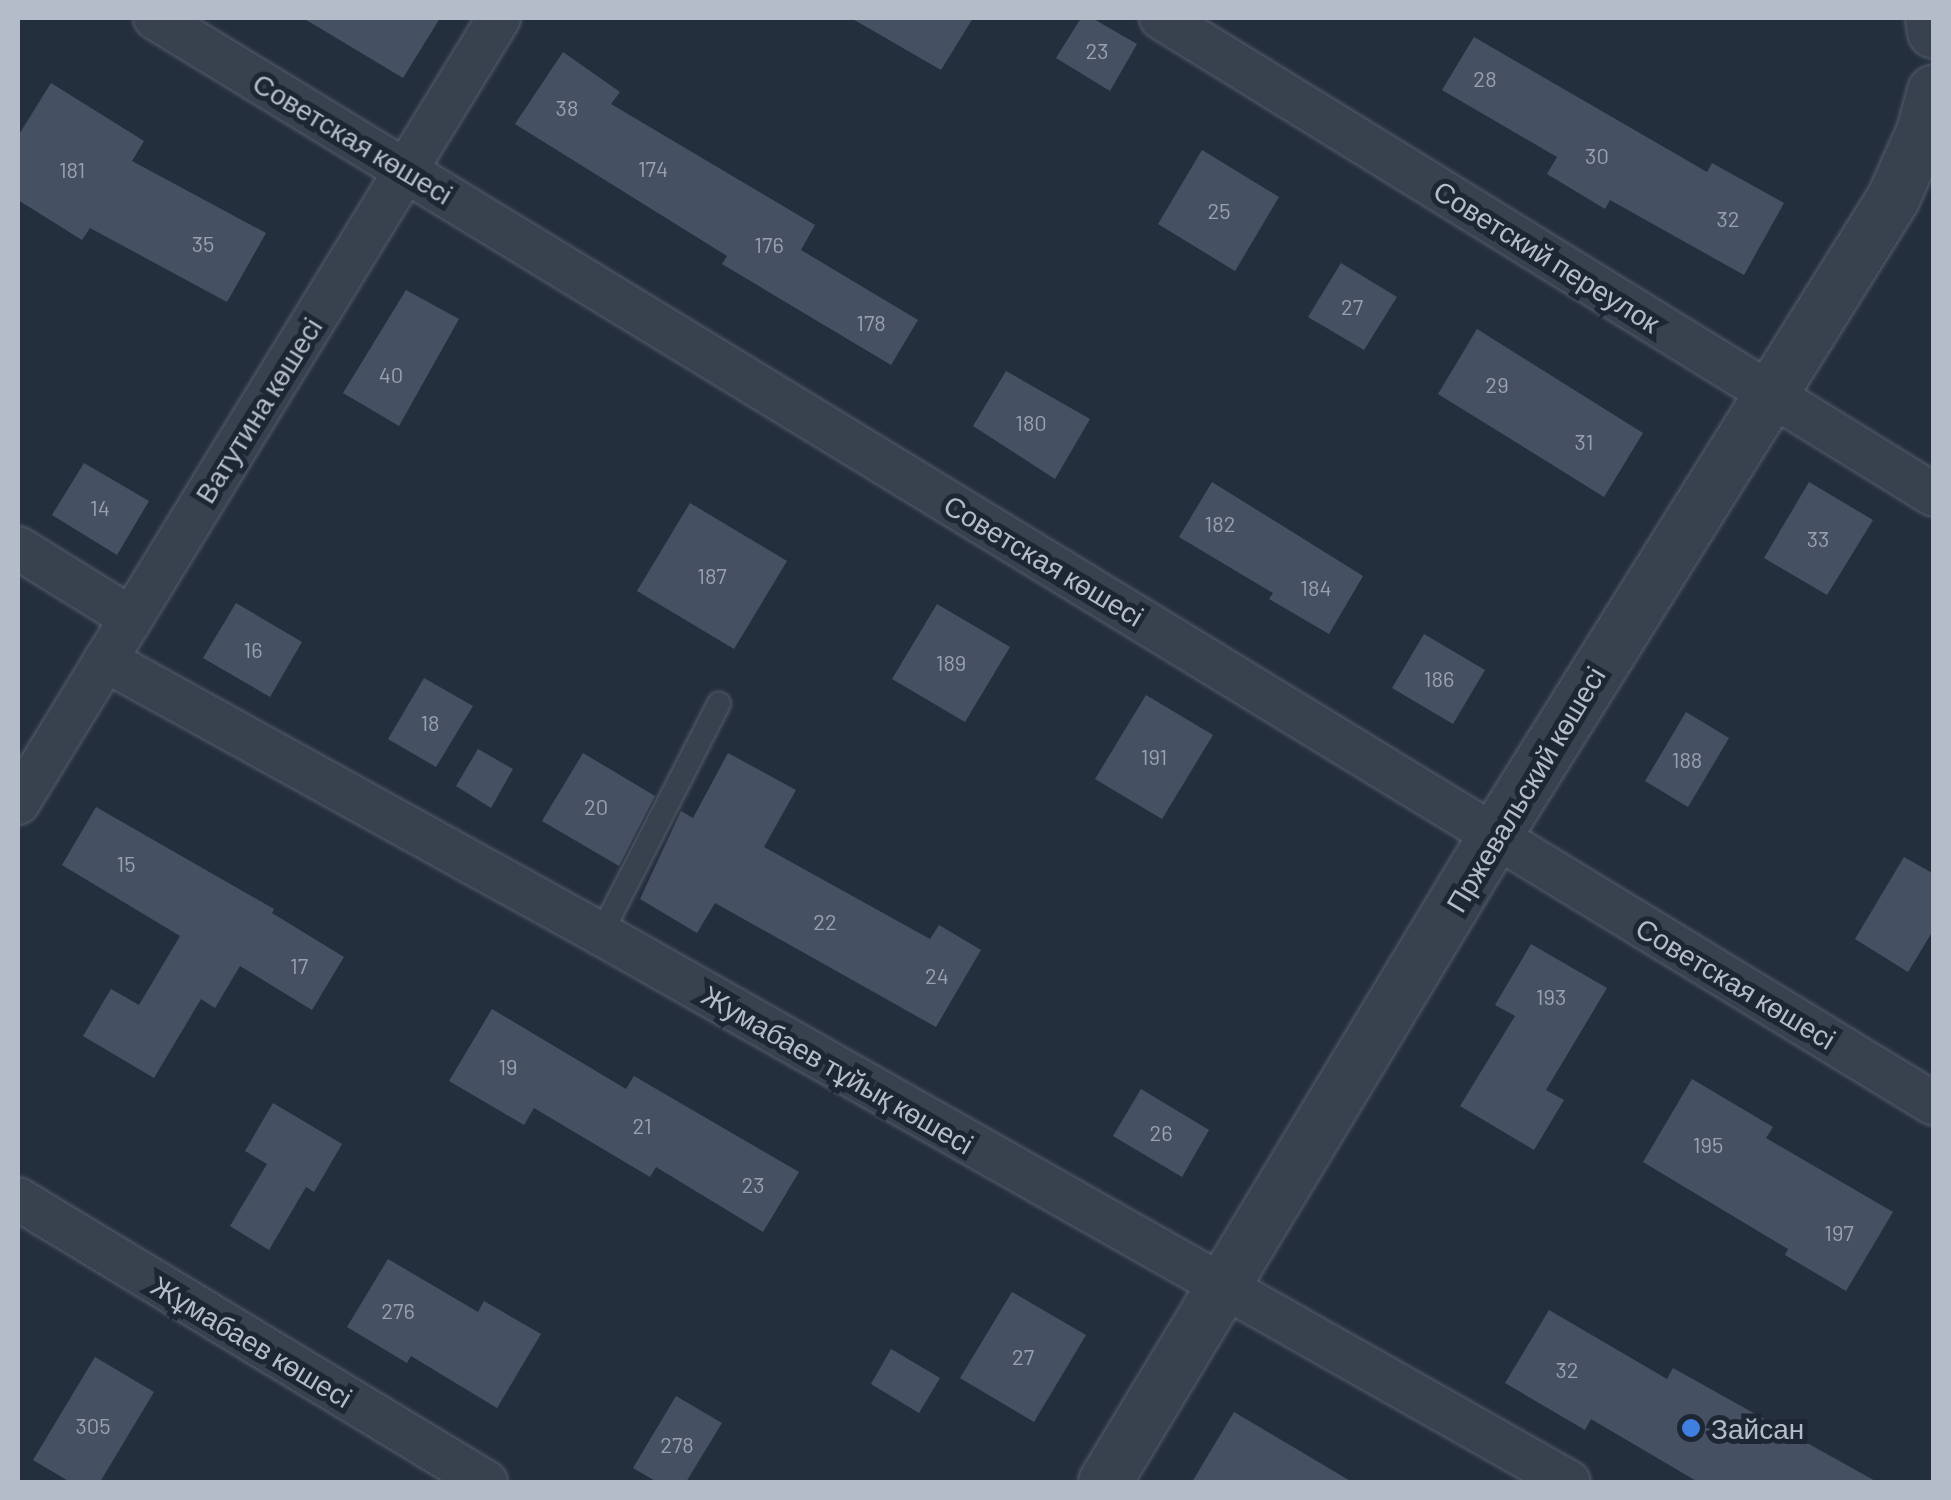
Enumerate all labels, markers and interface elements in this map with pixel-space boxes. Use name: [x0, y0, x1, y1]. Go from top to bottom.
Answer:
house number: 23: [1086, 38, 1108, 64]
street label: Советская көшесі: [247, 65, 459, 211]
house number: 28: [1473, 66, 1497, 92]
house number: 38: [556, 95, 578, 121]
house number: 30: [1585, 143, 1609, 169]
house number: 174: [638, 156, 668, 182]
house number: 181: [59, 157, 85, 183]
street label: Советский переулок: [1428, 173, 1666, 339]
house number: 25: [1207, 198, 1231, 224]
house number: 32: [1716, 206, 1740, 232]
house number: 35: [192, 231, 214, 257]
house number: 176: [754, 232, 784, 258]
house number: 27: [1341, 294, 1363, 320]
house number: 178: [856, 310, 886, 336]
street label: Ватутина көшесі: [188, 311, 328, 509]
house number: 40: [379, 362, 403, 388]
house number: 29: [1485, 372, 1509, 398]
house number: 180: [1015, 410, 1047, 436]
house number: 31: [1575, 429, 1593, 455]
street label: Советская көшесі: [938, 487, 1150, 633]
house number: 14: [90, 495, 110, 521]
house number: 182: [1205, 511, 1235, 537]
house number: 33: [1807, 526, 1829, 552]
house number: 187: [697, 563, 727, 589]
house number: 184: [1300, 575, 1332, 601]
house number: 16: [243, 637, 263, 663]
house number: 189: [936, 650, 966, 676]
street label: Пржевальский көшесі: [1438, 660, 1612, 918]
house number: 186: [1424, 666, 1454, 692]
house number: 18: [420, 710, 440, 736]
house number: 191: [1141, 744, 1167, 770]
house number: 188: [1672, 747, 1702, 773]
house number: 20: [584, 794, 608, 820]
house number: 15: [116, 851, 136, 877]
house number: 22: [813, 909, 837, 935]
street label: Советская көшесі: [1630, 910, 1842, 1056]
house number: 17: [290, 953, 308, 979]
house number: 24: [925, 963, 949, 989]
street label: Жумабаев тұйық көшесі: [696, 978, 980, 1160]
house number: 193: [1536, 984, 1566, 1010]
house number: 19: [498, 1054, 518, 1080]
house number: 21: [632, 1113, 652, 1139]
house number: 26: [1149, 1120, 1173, 1146]
house number: 195: [1693, 1132, 1723, 1158]
house number: 23: [742, 1172, 764, 1198]
house number: 197: [1824, 1220, 1854, 1246]
street label: Жұмабаев көшесі: [146, 1268, 358, 1414]
house number: 276: [381, 1298, 415, 1324]
house number: 27: [1012, 1344, 1034, 1370]
house number: 32: [1555, 1357, 1579, 1383]
place label: Зайсан: [1711, 1411, 1804, 1445]
house number: 305: [75, 1413, 111, 1439]
marker: Зайсан: [1680, 1417, 1702, 1439]
house number: 278: [660, 1432, 694, 1458]

